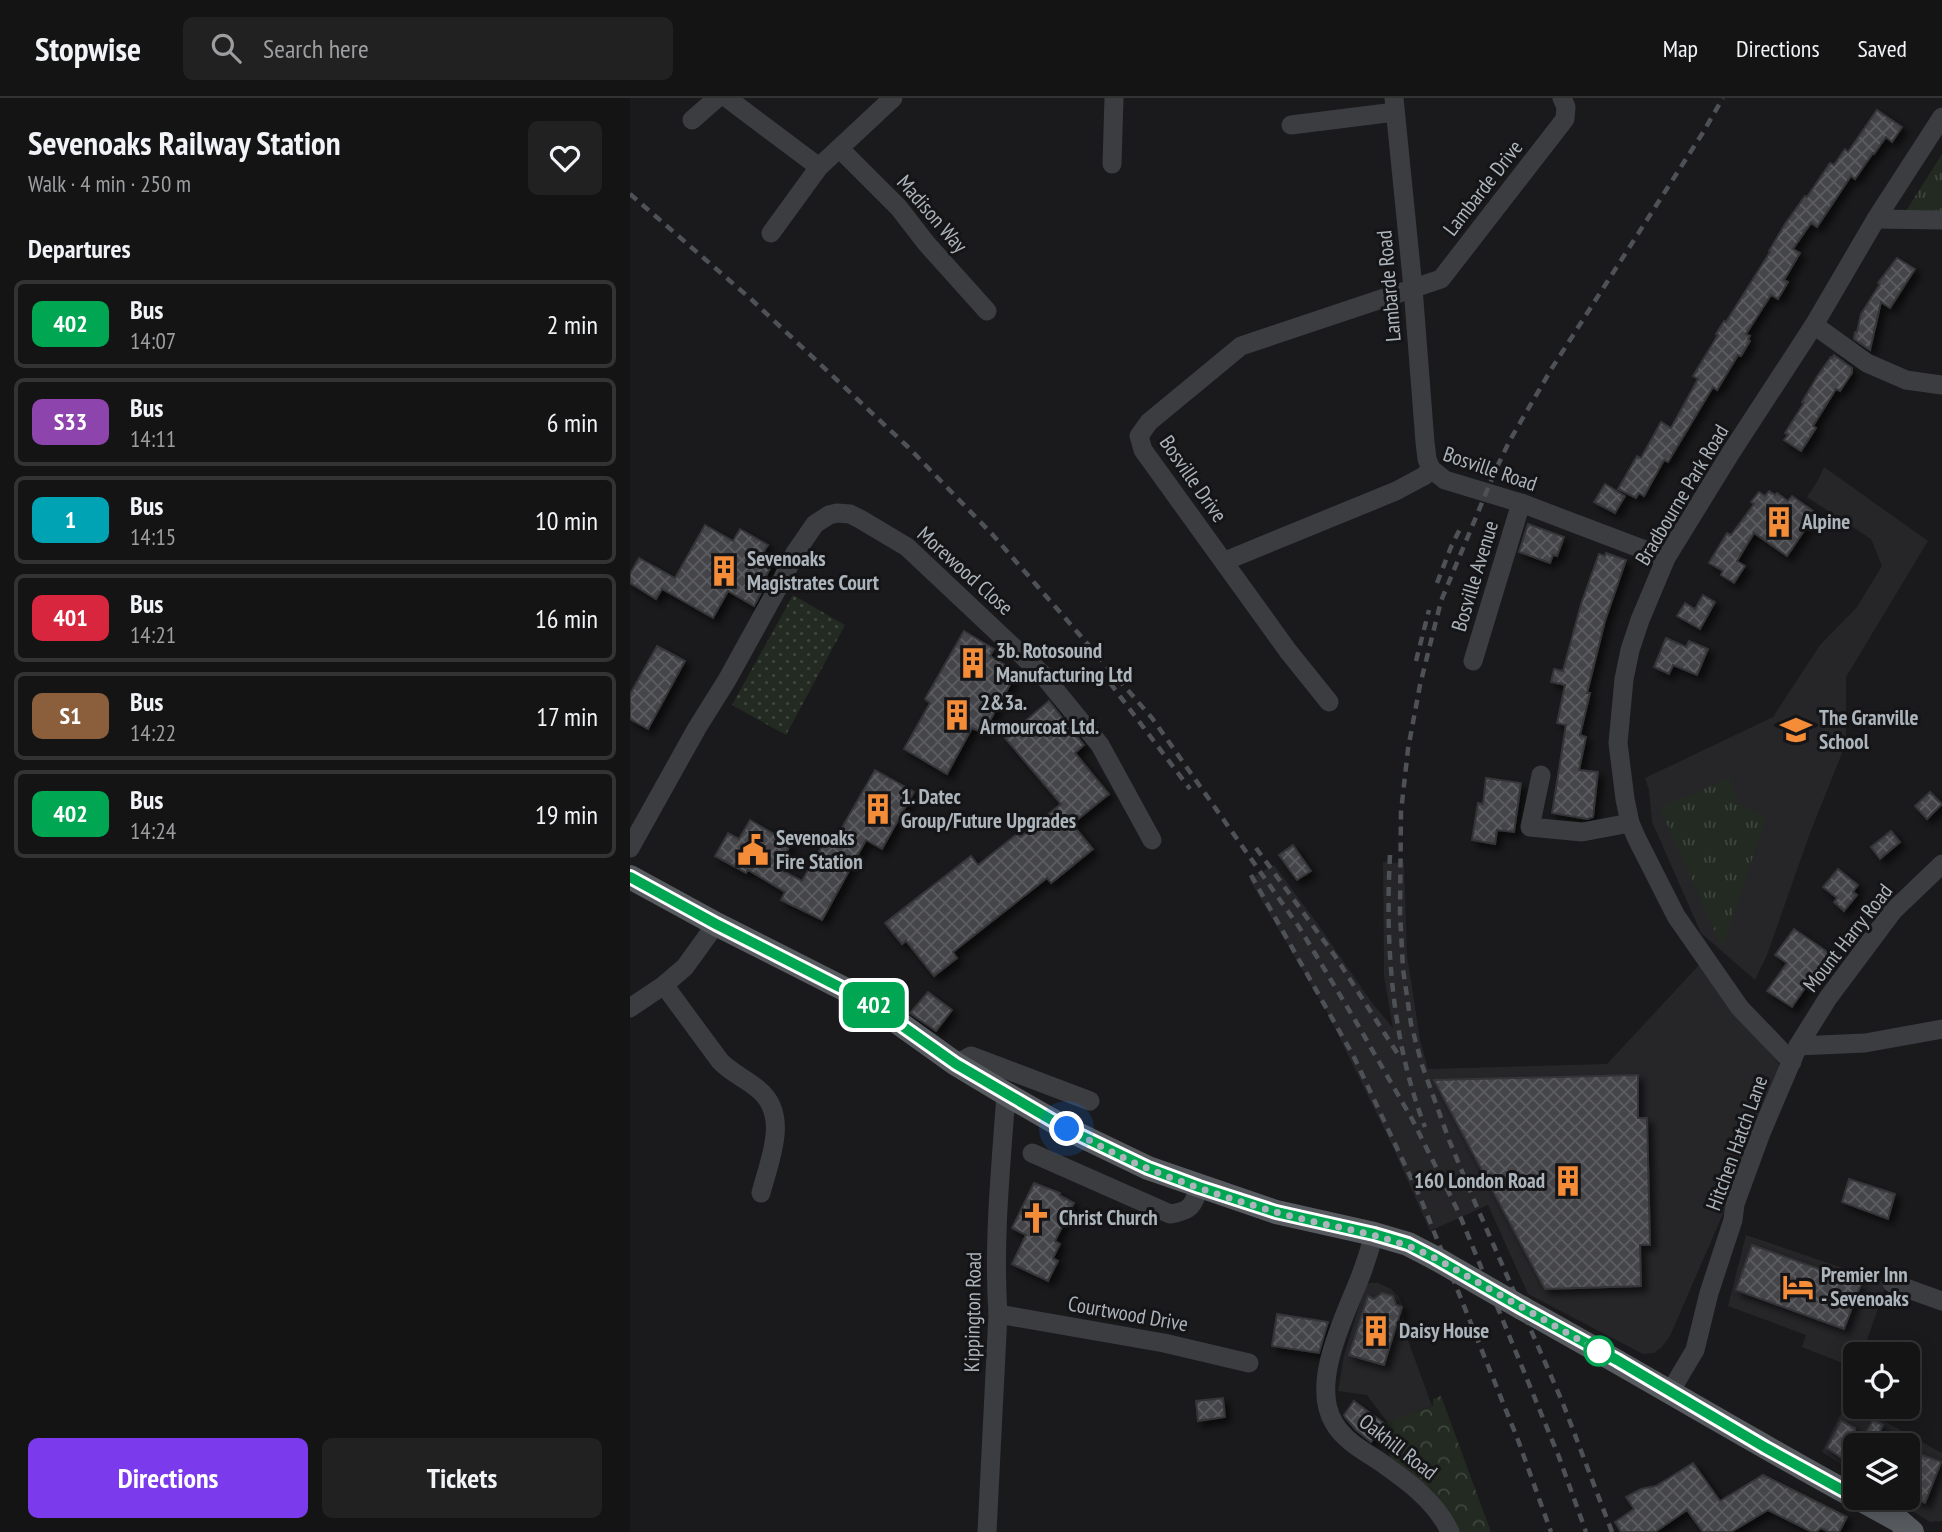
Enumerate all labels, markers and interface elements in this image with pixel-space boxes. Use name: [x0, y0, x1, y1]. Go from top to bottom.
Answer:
search box: [183, 17, 673, 80]
text: Stopwise: [35, 27, 141, 70]
icon: search: [207, 29, 245, 67]
text: Search here: [263, 32, 369, 65]
text: Map: [1663, 33, 1698, 64]
text: Directions: [1736, 33, 1820, 64]
text: Saved: [1858, 33, 1907, 64]
text: Sevenoaks Railway Station: [28, 121, 341, 164]
button: heart: [528, 121, 602, 195]
street label: Lambarde Drive: [1437, 134, 1528, 241]
text: Walk · 4 min · 250 m: [28, 169, 191, 198]
street label: Madison Way: [891, 169, 974, 258]
street label: Lambarde Road: [1370, 229, 1407, 343]
text: Departures: [28, 232, 131, 265]
text: Bus: [130, 293, 163, 326]
text: 402: [53, 308, 88, 339]
text: 2 min: [547, 308, 598, 341]
text: 14:07: [130, 326, 176, 355]
text: Bus: [130, 391, 163, 424]
text: S33: [54, 406, 87, 437]
text: 6 min: [547, 406, 598, 439]
street label: Bradbourne Park Road: [1629, 419, 1734, 570]
text: 14:11: [130, 424, 176, 453]
street label: Bosville Drive: [1154, 430, 1233, 527]
street label: Bosville Road: [1440, 440, 1541, 497]
text: Bus: [130, 489, 163, 522]
text: 1: [65, 504, 76, 535]
text: 10 min: [535, 504, 598, 537]
building icon: Alpine: [1762, 505, 1796, 539]
place label: Alpine: [1801, 508, 1850, 535]
street label: Bosville Avenue: [1445, 517, 1504, 634]
street label: Morewood Close: [912, 520, 1019, 621]
text: 14:15: [130, 522, 176, 551]
place label: Sevenoaks Magistrates Court: [747, 545, 879, 596]
building icon: Sevenoaks Magistrates Court: [707, 554, 741, 588]
text: Bus: [130, 587, 163, 620]
text: 401: [53, 602, 88, 633]
text: 16 min: [535, 602, 598, 635]
text: 14:21: [130, 620, 176, 649]
place label: 3b. Rotosound Manufacturing Ltd: [996, 637, 1132, 688]
building icon: 3b. Rotosound Manufacturing Ltd: [956, 646, 990, 680]
text: Bus: [130, 685, 163, 718]
place label: 2&3a. Armourcoat Ltd.: [979, 689, 1099, 740]
building icon: 2&3a. Armourcoat Ltd.: [940, 698, 974, 732]
text: S1: [59, 700, 82, 731]
text: 17 min: [536, 700, 598, 733]
place label: The Granville School: [1819, 704, 1919, 755]
school or university icon: The Granville School: [1779, 713, 1813, 747]
text: 14:22: [130, 718, 176, 747]
text: Bus: [130, 783, 163, 816]
place label: 1. Datec Group/Future Upgrades: [901, 783, 1076, 834]
building icon: 1. Datec Group/Future Upgrades: [861, 792, 895, 826]
text: 402: [53, 798, 88, 829]
text: 19 min: [535, 798, 598, 831]
text: 14:24: [130, 816, 176, 845]
place label: Sevenoaks Fire Station: [776, 824, 863, 875]
public building icon: Sevenoaks Fire Station: [736, 833, 770, 867]
street label: Mount Harry Road: [1797, 878, 1898, 997]
line badge: 402: [834, 982, 914, 1028]
text: 402: [857, 989, 891, 1020]
street label: Hitchen Hatch Lane: [1700, 1072, 1773, 1214]
your location: [1049, 1111, 1084, 1146]
building icon: 160 London Road: [1551, 1164, 1585, 1198]
place label: 160 London Road: [1414, 1167, 1545, 1194]
church icon: Christ Church: [1019, 1201, 1053, 1235]
place label: Christ Church: [1059, 1204, 1158, 1231]
street label: Kippington Road: [958, 1252, 987, 1372]
place label: Premier Inn - Sevenoaks: [1821, 1261, 1909, 1312]
hotel icon: Premier Inn - Sevenoaks: [1781, 1270, 1815, 1304]
street label: Courtwood Drive: [1066, 1290, 1190, 1337]
building icon: Daisy House: [1359, 1314, 1393, 1348]
place label: Daisy House: [1399, 1317, 1489, 1344]
unlabelled marker: [1584, 1336, 1614, 1366]
map controls: [1843, 1342, 1920, 1510]
button: locate: [1843, 1342, 1920, 1419]
street label: Oakhill Road: [1354, 1408, 1443, 1486]
button: layers: [1843, 1433, 1920, 1510]
button: Directions: [28, 1438, 308, 1518]
button: Tickets: [322, 1438, 602, 1518]

